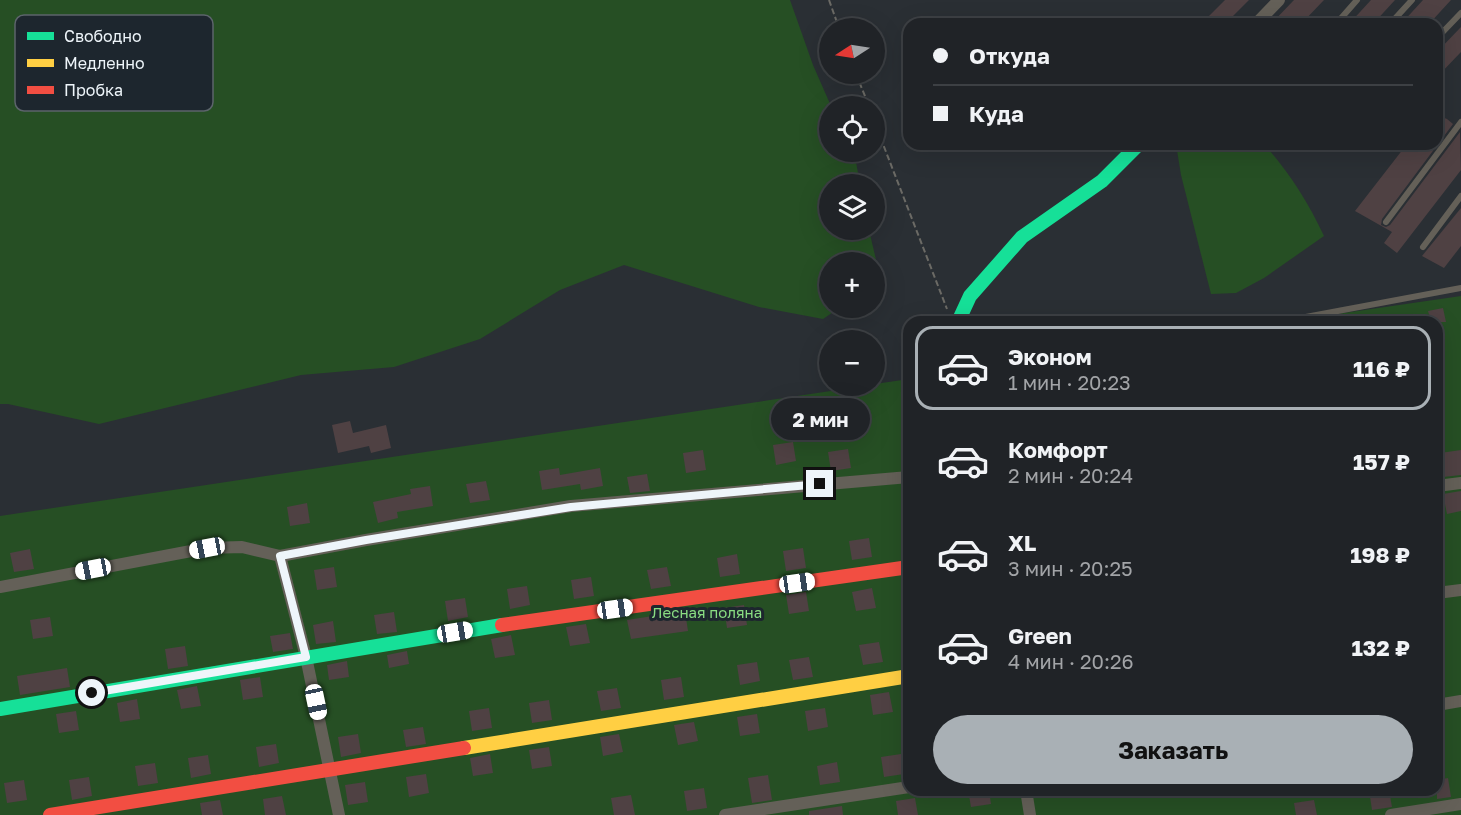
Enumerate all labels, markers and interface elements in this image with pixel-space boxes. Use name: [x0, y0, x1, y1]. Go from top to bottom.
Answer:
legend: [15, 15, 213, 111]
north arrow: [819, 18, 885, 84]
map controls: [819, 18, 885, 396]
text: Свободно: [64, 26, 142, 46]
text: Откуда: [969, 42, 1050, 69]
text: Медленно: [64, 53, 145, 73]
text: Пробка: [64, 80, 123, 100]
button: locate: [819, 96, 885, 162]
text: Куда: [969, 100, 1024, 127]
button: layers: [819, 174, 885, 240]
button: +: [819, 252, 885, 318]
button: −: [819, 330, 885, 396]
icon: car: [936, 341, 990, 395]
text: Эконом: [1008, 343, 1092, 370]
text: 116 ₽: [1353, 355, 1410, 382]
text: 1 мин · 20:23: [1008, 370, 1131, 394]
callout: 2 мин: [770, 397, 870, 439]
text: 2 мин: [793, 407, 849, 431]
icon: car: [936, 434, 990, 488]
text: Комфорт: [1008, 436, 1108, 463]
text: 157 ₽: [1353, 448, 1410, 475]
text: 2 мин · 20:24: [1008, 463, 1133, 487]
route end: [806, 470, 833, 497]
icon: car: [936, 527, 990, 581]
text: XL: [1008, 529, 1036, 556]
car: [188, 536, 226, 560]
text: 198 ₽: [1350, 541, 1410, 568]
text: 3 мин · 20:25: [1008, 556, 1133, 580]
car: [74, 557, 112, 581]
car: [778, 572, 816, 594]
car: [596, 598, 634, 620]
park label: Лесная поляна: [652, 603, 762, 621]
car: [436, 620, 474, 644]
icon: car: [936, 620, 990, 674]
text: Green: [1008, 622, 1072, 649]
text: 132 ₽: [1351, 634, 1410, 661]
text: 4 мин · 20:26: [1008, 649, 1134, 673]
route start: [78, 679, 105, 706]
car: [303, 683, 329, 721]
button: Заказать: [933, 715, 1413, 784]

